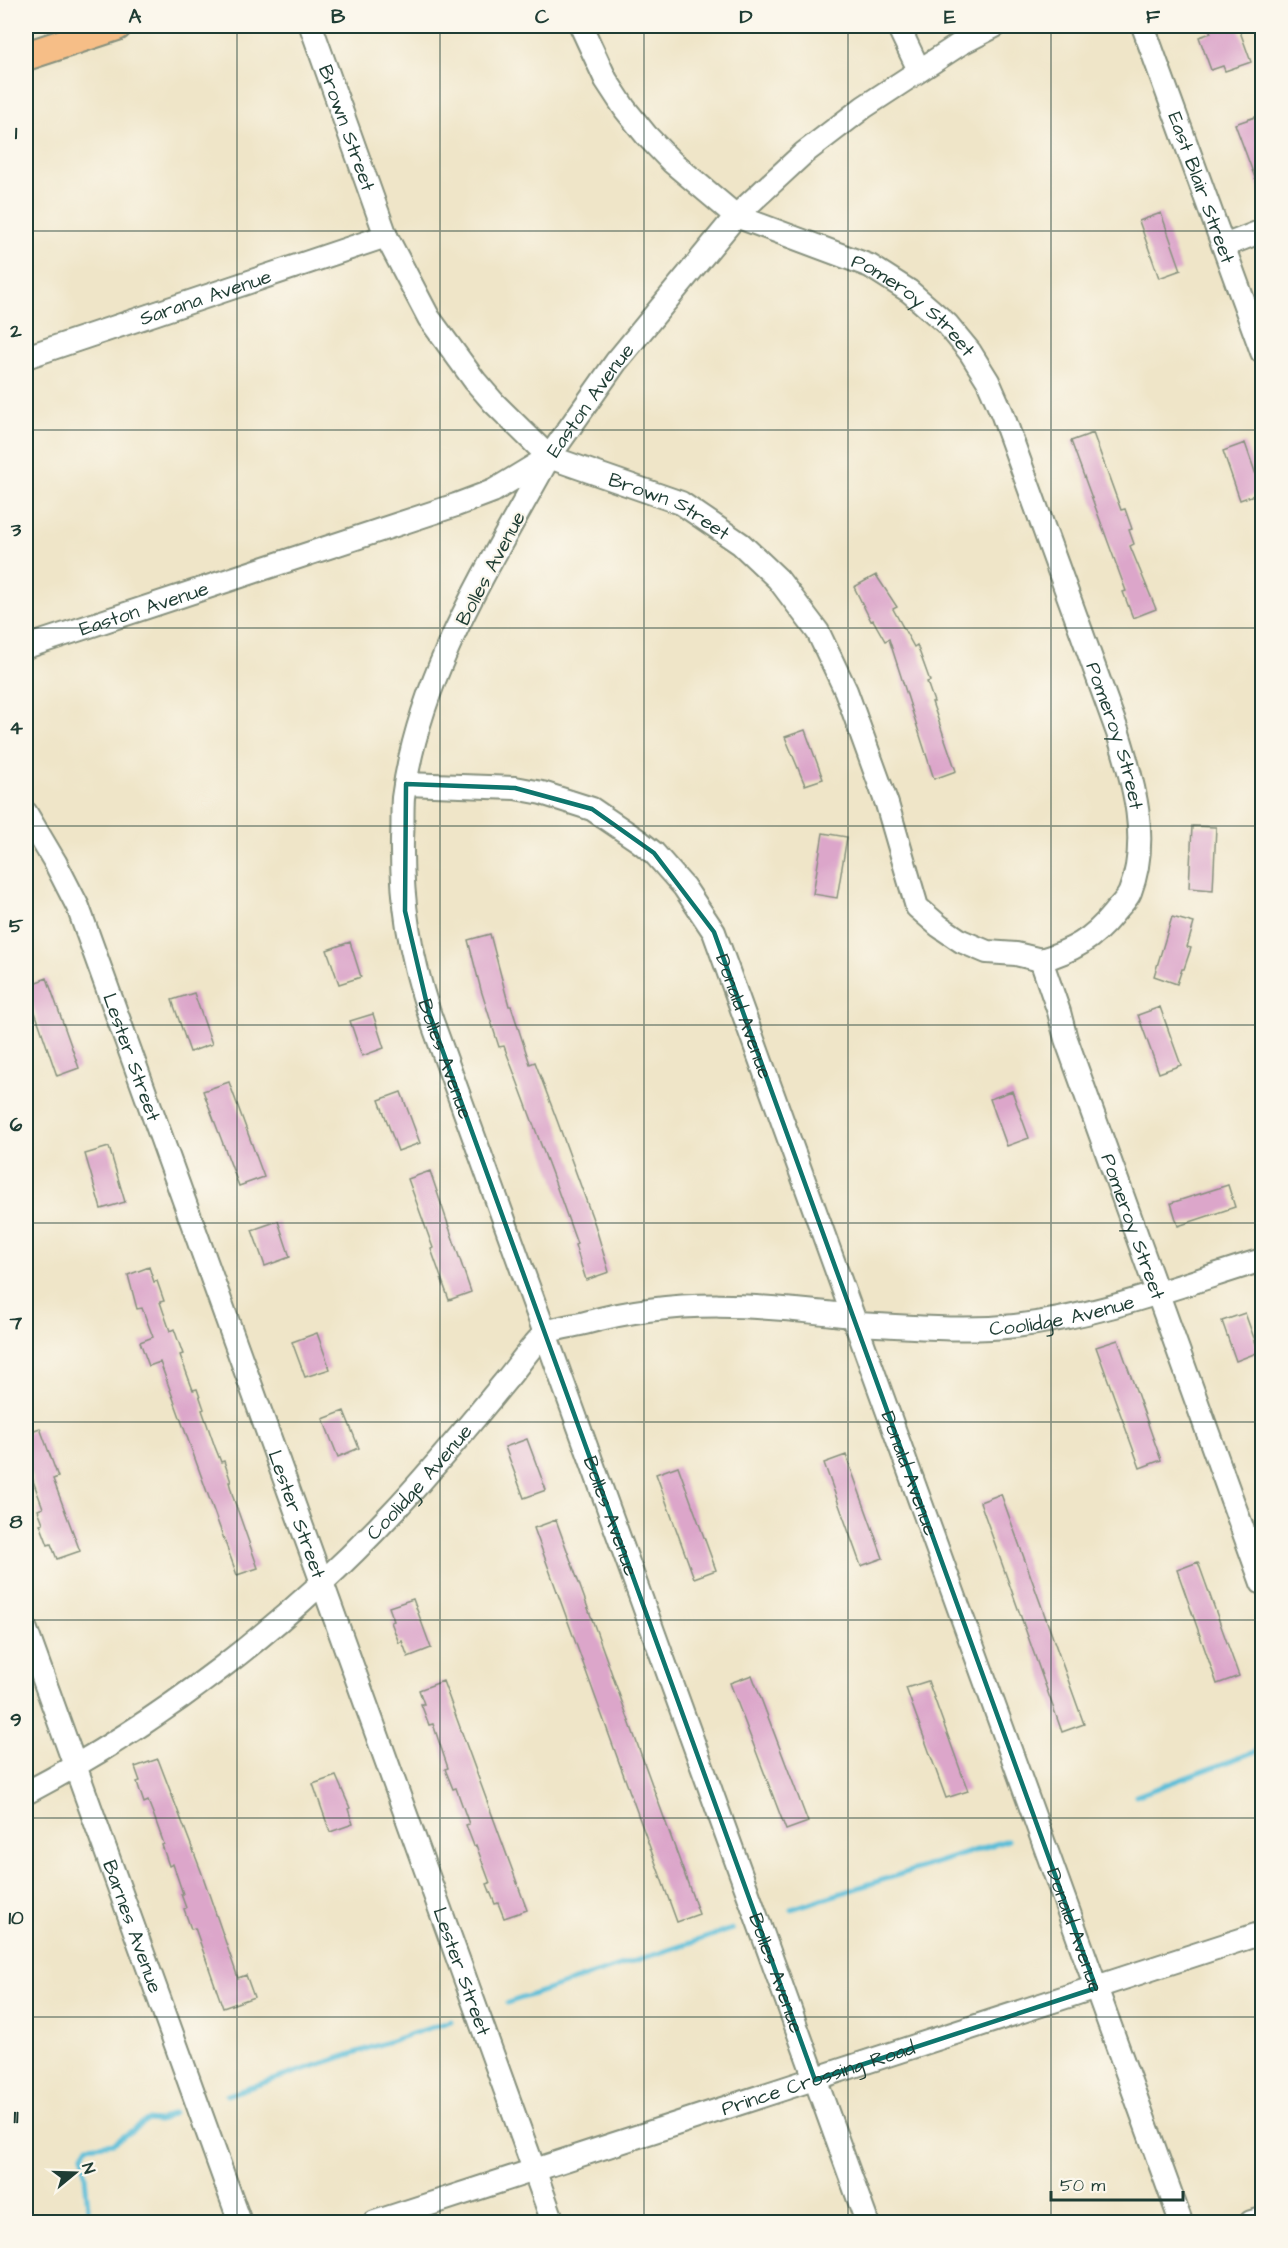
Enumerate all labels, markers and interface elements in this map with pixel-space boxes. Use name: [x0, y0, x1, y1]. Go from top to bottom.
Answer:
text: A: [129, 3, 142, 31]
text: B: [331, 3, 346, 31]
text: C: [535, 3, 550, 31]
text: D: [740, 3, 753, 31]
text: E: [944, 3, 956, 31]
text: F: [1146, 3, 1161, 31]
street label: Brown Street: [311, 61, 382, 195]
street label: East Blair Street: [1161, 108, 1242, 268]
text: 1: [15, 119, 18, 147]
street label: Pomeroy Street: [847, 247, 981, 363]
street label: Sarana Avenue: [136, 263, 275, 333]
text: 2: [9, 317, 22, 345]
street label: Easton Avenue: [540, 337, 641, 463]
street label: Brown Street: [605, 466, 735, 547]
street label: Bolles Avenue: [449, 506, 533, 630]
text: 3: [10, 516, 22, 544]
street label: Easton Avenue: [76, 575, 212, 643]
street label: Pomeroy Street: [1078, 658, 1150, 811]
text: 4: [9, 714, 23, 742]
text: 5: [9, 912, 24, 940]
street label: Donald Avenue: [708, 950, 779, 1083]
street label: Lester Street: [95, 989, 167, 1125]
street label: Bolles Avenue: [410, 996, 479, 1123]
text: 6: [10, 1111, 23, 1139]
street label: Pomeroy Street: [1093, 1150, 1172, 1304]
street label: Coolidge Avenue: [988, 1288, 1138, 1343]
text: 7: [9, 1309, 23, 1337]
street label: Donald Avenue: [874, 1407, 944, 1540]
street label: Coolidge Avenue: [360, 1418, 479, 1547]
street label: Lester Street: [260, 1446, 332, 1582]
street label: Bolles Avenue: [576, 1452, 645, 1580]
text: 8: [10, 1508, 23, 1536]
text: 9: [10, 1706, 22, 1734]
street label: Barnes Avenue: [95, 1856, 169, 1997]
street label: Donald Avenue: [1039, 1864, 1110, 1997]
text: 10: [8, 1904, 24, 1932]
street label: Lester Street: [425, 1904, 497, 2040]
street label: Bolles Avenue: [741, 1909, 810, 2037]
street label: Prince Crossing Road: [718, 2034, 919, 2123]
text: 11: [13, 2103, 19, 2131]
north arrow: [45, 2143, 105, 2203]
text: N: [76, 2160, 100, 2177]
scale bar: [1051, 2164, 1183, 2202]
text: 50 m: [1060, 2173, 1105, 2198]

